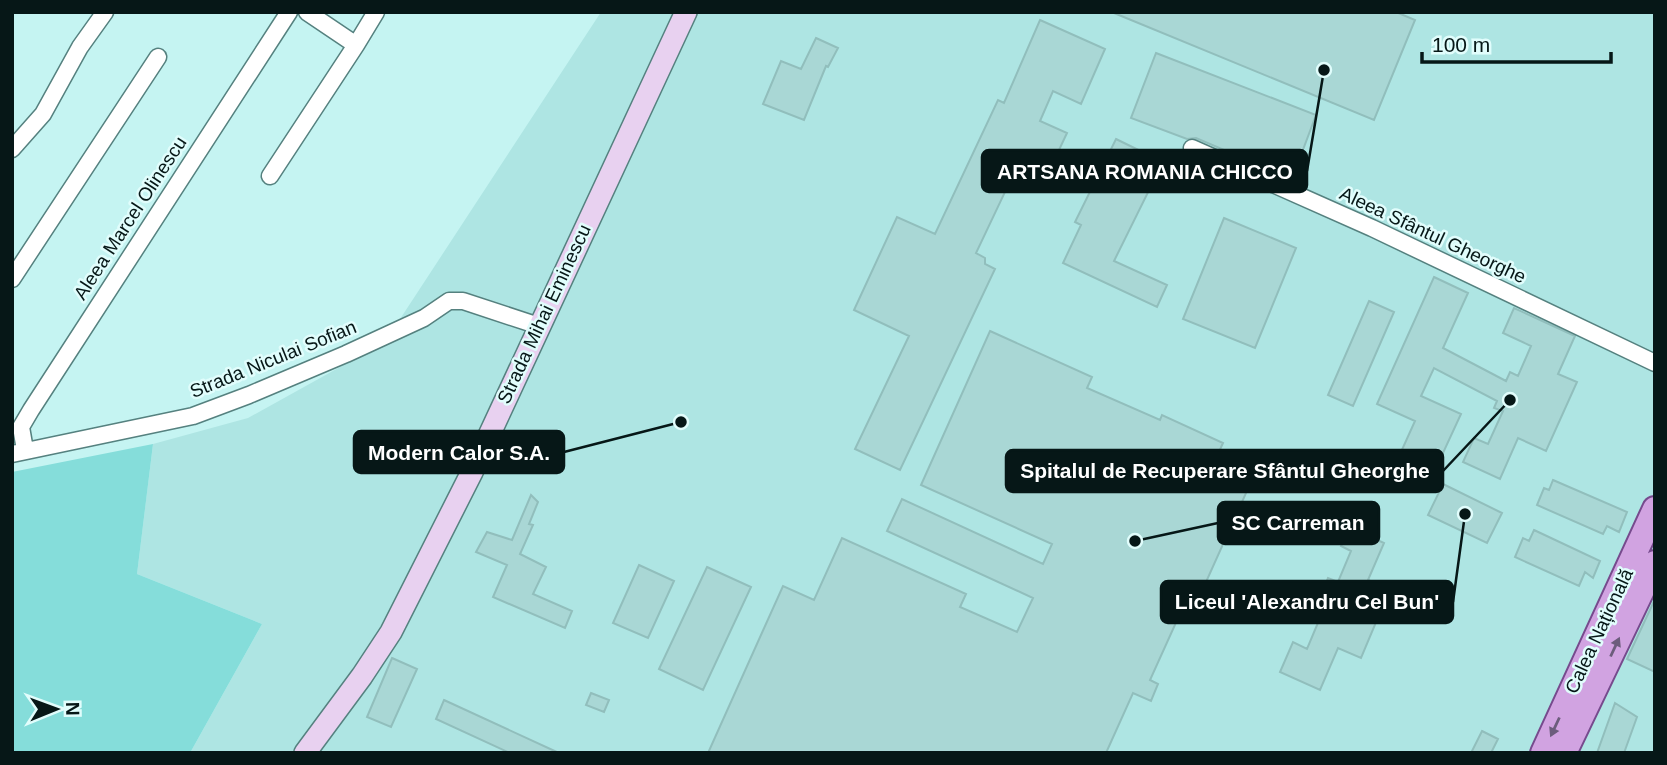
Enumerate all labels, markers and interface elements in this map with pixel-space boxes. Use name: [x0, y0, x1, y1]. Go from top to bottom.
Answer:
scale bar: [1422, 21, 1611, 65]
text: 100 m: [1432, 33, 1490, 56]
street label: Aleea Marcel Olinescu: [69, 133, 191, 303]
callout: ARTSANA ROMANIA CHICCO: [982, 150, 1307, 192]
text: ARTSANA ROMANIA CHICCO: [997, 160, 1293, 183]
street label: Aleea Sfântul Gheorghe: [1337, 183, 1529, 287]
street label: Strada Mihai Eminescu: [493, 221, 595, 407]
street label: Strada Niculai Sofian: [187, 316, 359, 402]
callout: Modern Calor S.A.: [354, 431, 564, 473]
text: Modern Calor S.A.: [368, 441, 550, 464]
callout: Spitalul de Recuperare Sfântul Gheorghe: [1006, 450, 1443, 492]
text: Spitalul de Recuperare Sfântul Gheorghe: [1020, 459, 1430, 482]
callout: SC Carreman: [1218, 502, 1379, 544]
text: SC Carreman: [1231, 511, 1365, 534]
street label: Calea Națională: [1561, 565, 1637, 697]
callout: Liceul 'Alexandru Cel Bun': [1161, 581, 1453, 623]
text: Liceul 'Alexandru Cel Bun': [1175, 590, 1439, 613]
one-way arrow: [1609, 637, 1621, 657]
north arrow: [21, 674, 91, 744]
text: N: [62, 702, 83, 716]
one-way arrow: [1549, 717, 1560, 737]

